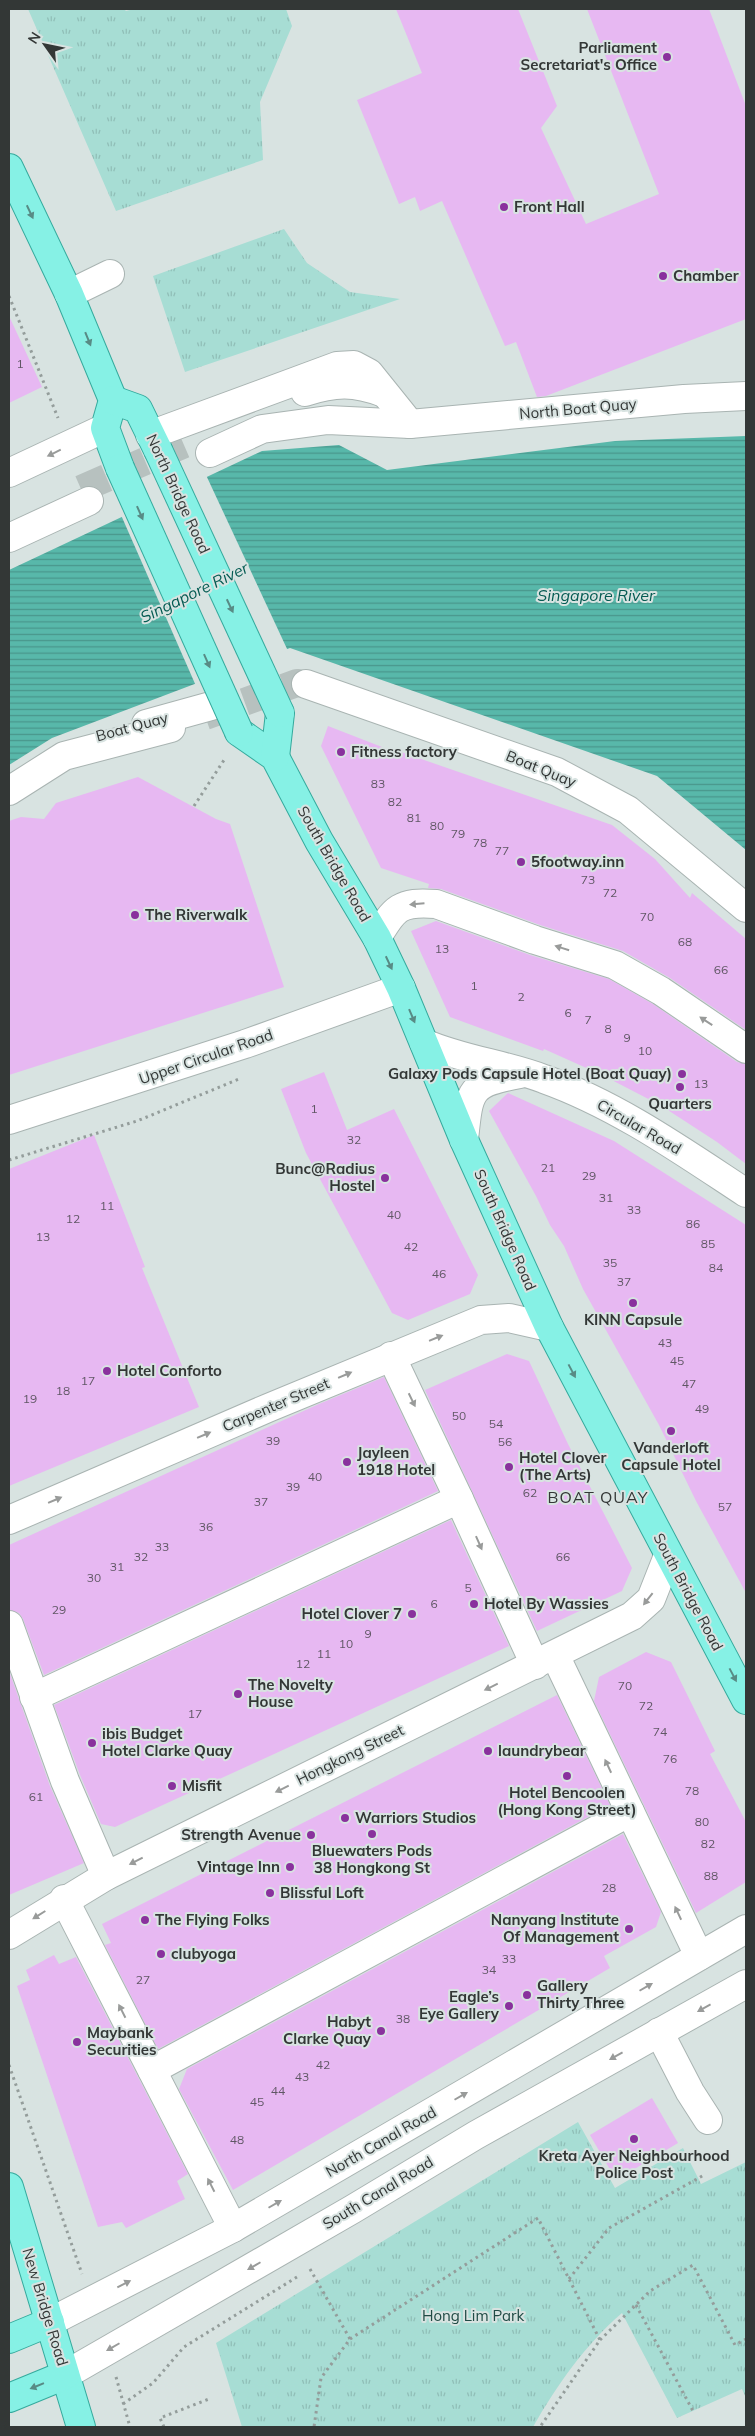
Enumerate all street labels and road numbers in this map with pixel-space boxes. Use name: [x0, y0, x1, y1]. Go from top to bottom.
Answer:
street label: North Boat Quay: [519, 394, 637, 423]
street label: North Bridge Road: [142, 431, 214, 557]
street label: Boat Quay: [94, 708, 170, 745]
street label: Boat Quay: [503, 746, 579, 791]
street label: South Bridge Road: [294, 802, 375, 925]
street label: Upper Circular Road: [136, 1025, 275, 1088]
street label: Circular Road: [594, 1095, 685, 1158]
street label: South Bridge Road: [470, 1166, 541, 1293]
street label: Carpenter Street: [219, 1373, 332, 1436]
street label: South Bridge Road: [649, 1530, 727, 1654]
street label: Hongkong Street: [293, 1720, 407, 1789]
street label: North Canal Road: [322, 2102, 439, 2181]
street label: South Canal Road: [319, 2152, 436, 2233]
street label: New Bridge Road: [19, 2246, 72, 2368]

